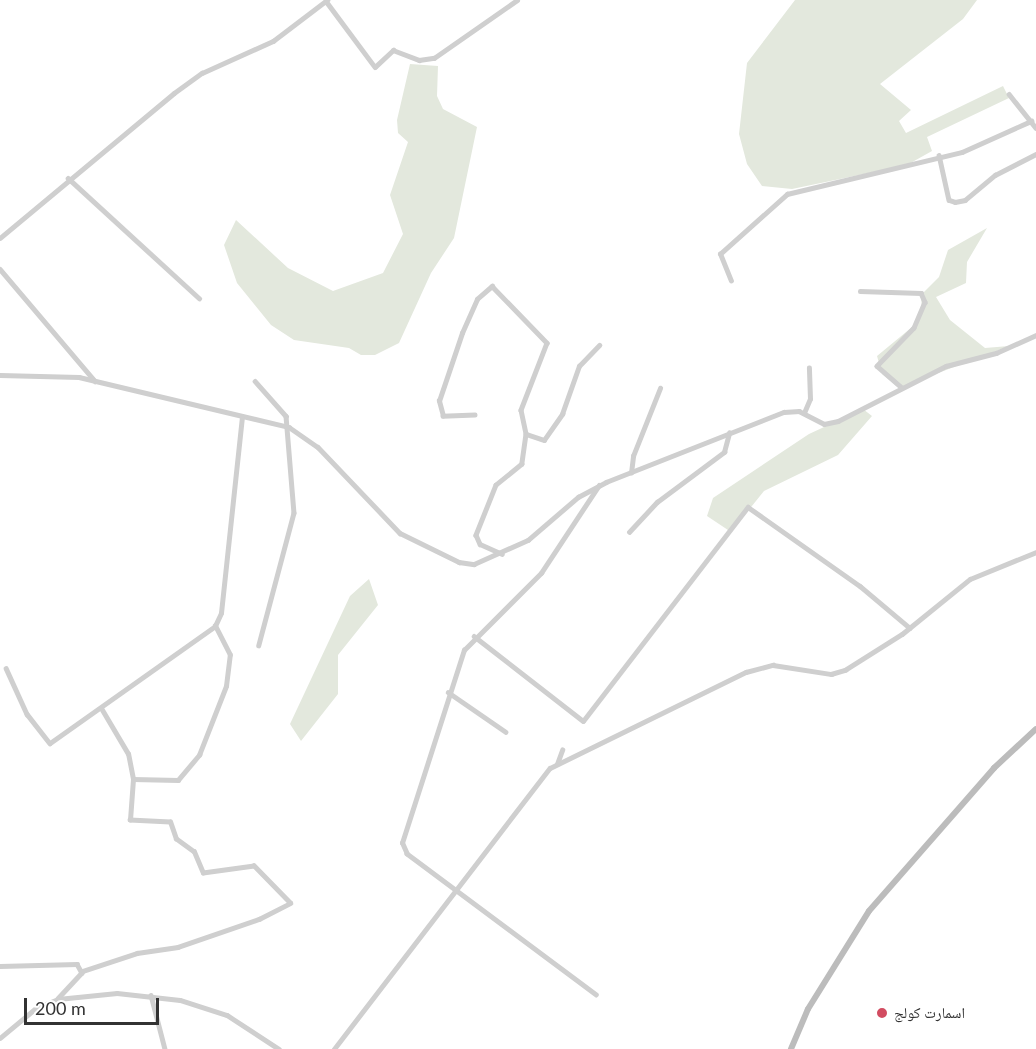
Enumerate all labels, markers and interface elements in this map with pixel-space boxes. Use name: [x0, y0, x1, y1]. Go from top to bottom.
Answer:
scale bar: [27, 986, 162, 1024]
text: 200 m: [35, 997, 86, 1019]
place label: اسمارت كولج: [894, 1004, 965, 1022]
marker: اسمارت كولج: [875, 1006, 889, 1020]

